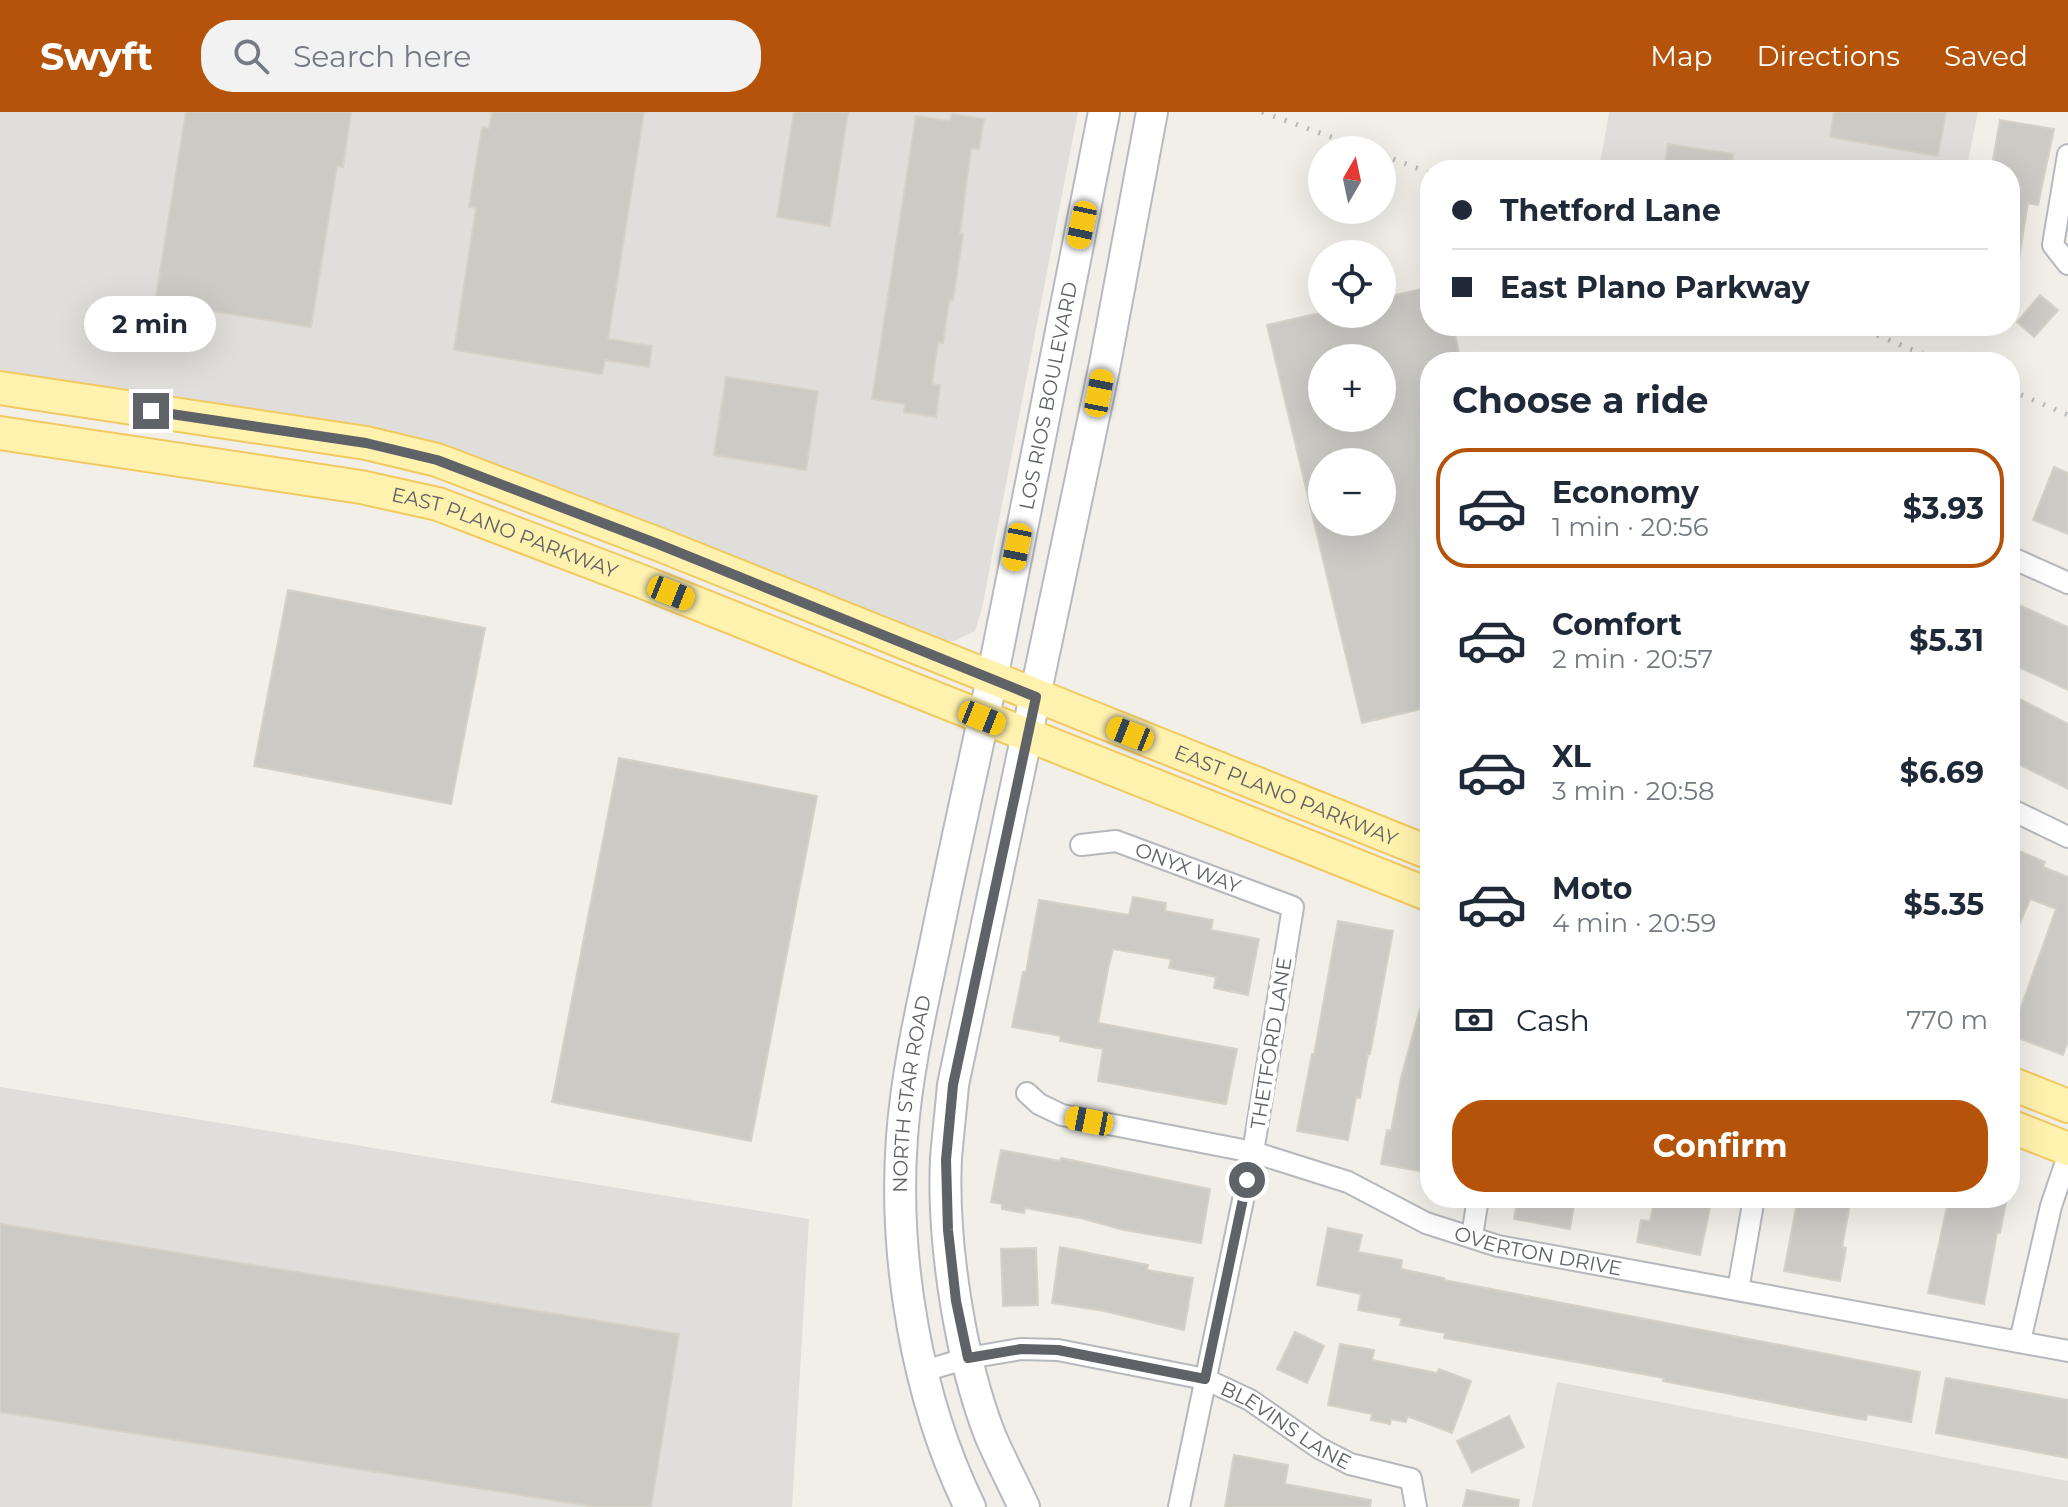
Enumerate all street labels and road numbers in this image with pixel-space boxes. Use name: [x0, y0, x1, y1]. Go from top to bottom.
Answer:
street label: LOS RIOS BOULEVARD: [1014, 280, 1082, 512]
street label: EAST PLANO PARKWAY: [389, 482, 621, 583]
street label: EAST PLANO PARKWAY: [1171, 740, 1401, 851]
street label: ONYX WAY: [1132, 837, 1244, 899]
street label: THETFORD LANE: [1246, 955, 1296, 1131]
street label: NORTH STAR ROAD: [888, 993, 936, 1193]
street label: OVERTON DRIVE: [1451, 1221, 1624, 1281]
street label: BLEVINS LANE: [1217, 1376, 1355, 1474]

